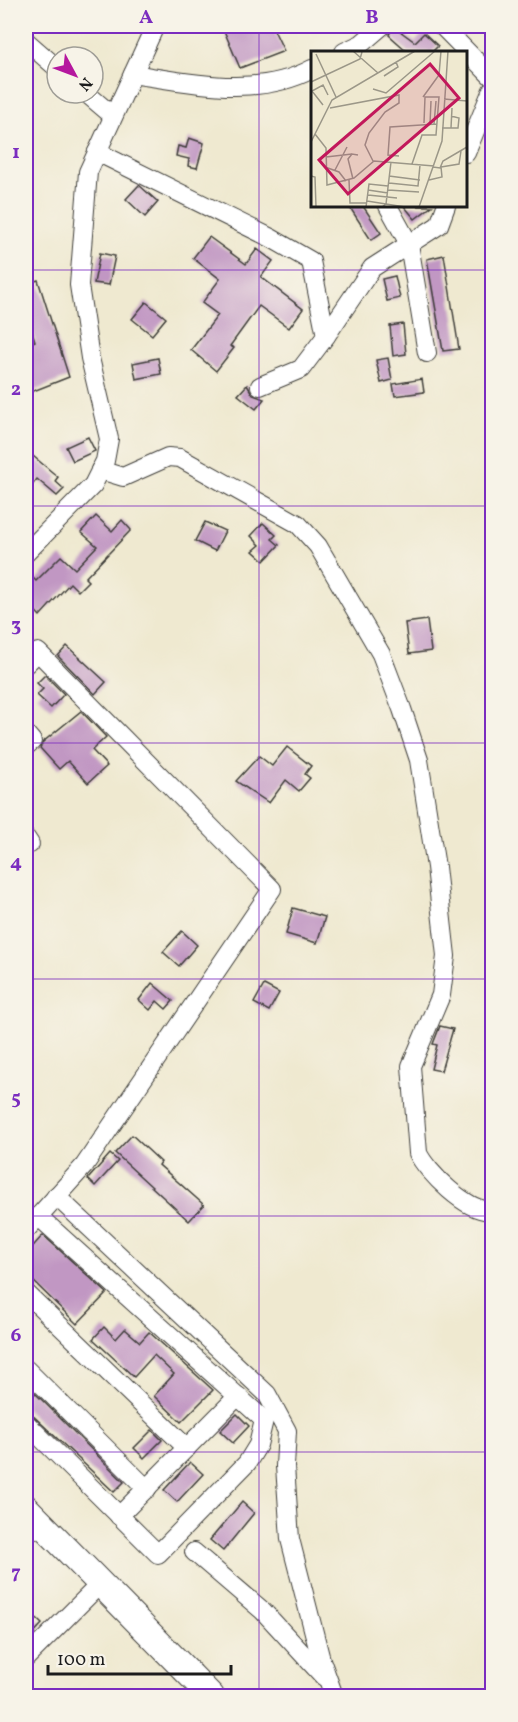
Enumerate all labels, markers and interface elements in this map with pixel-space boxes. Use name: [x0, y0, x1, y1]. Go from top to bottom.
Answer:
text: A: [139, 4, 153, 32]
text: B: [365, 4, 379, 32]
north arrow: [45, 45, 105, 105]
inset map: [311, 51, 467, 207]
text: N: [72, 72, 97, 95]
text: 1: [12, 139, 20, 167]
text: 2: [11, 376, 21, 404]
text: 3: [11, 612, 21, 640]
text: 4: [10, 849, 22, 877]
text: 5: [11, 1085, 21, 1113]
text: 6: [11, 1322, 22, 1350]
text: 7: [11, 1559, 21, 1587]
scale bar: [48, 1638, 231, 1676]
text: 100 m: [57, 1648, 106, 1673]

